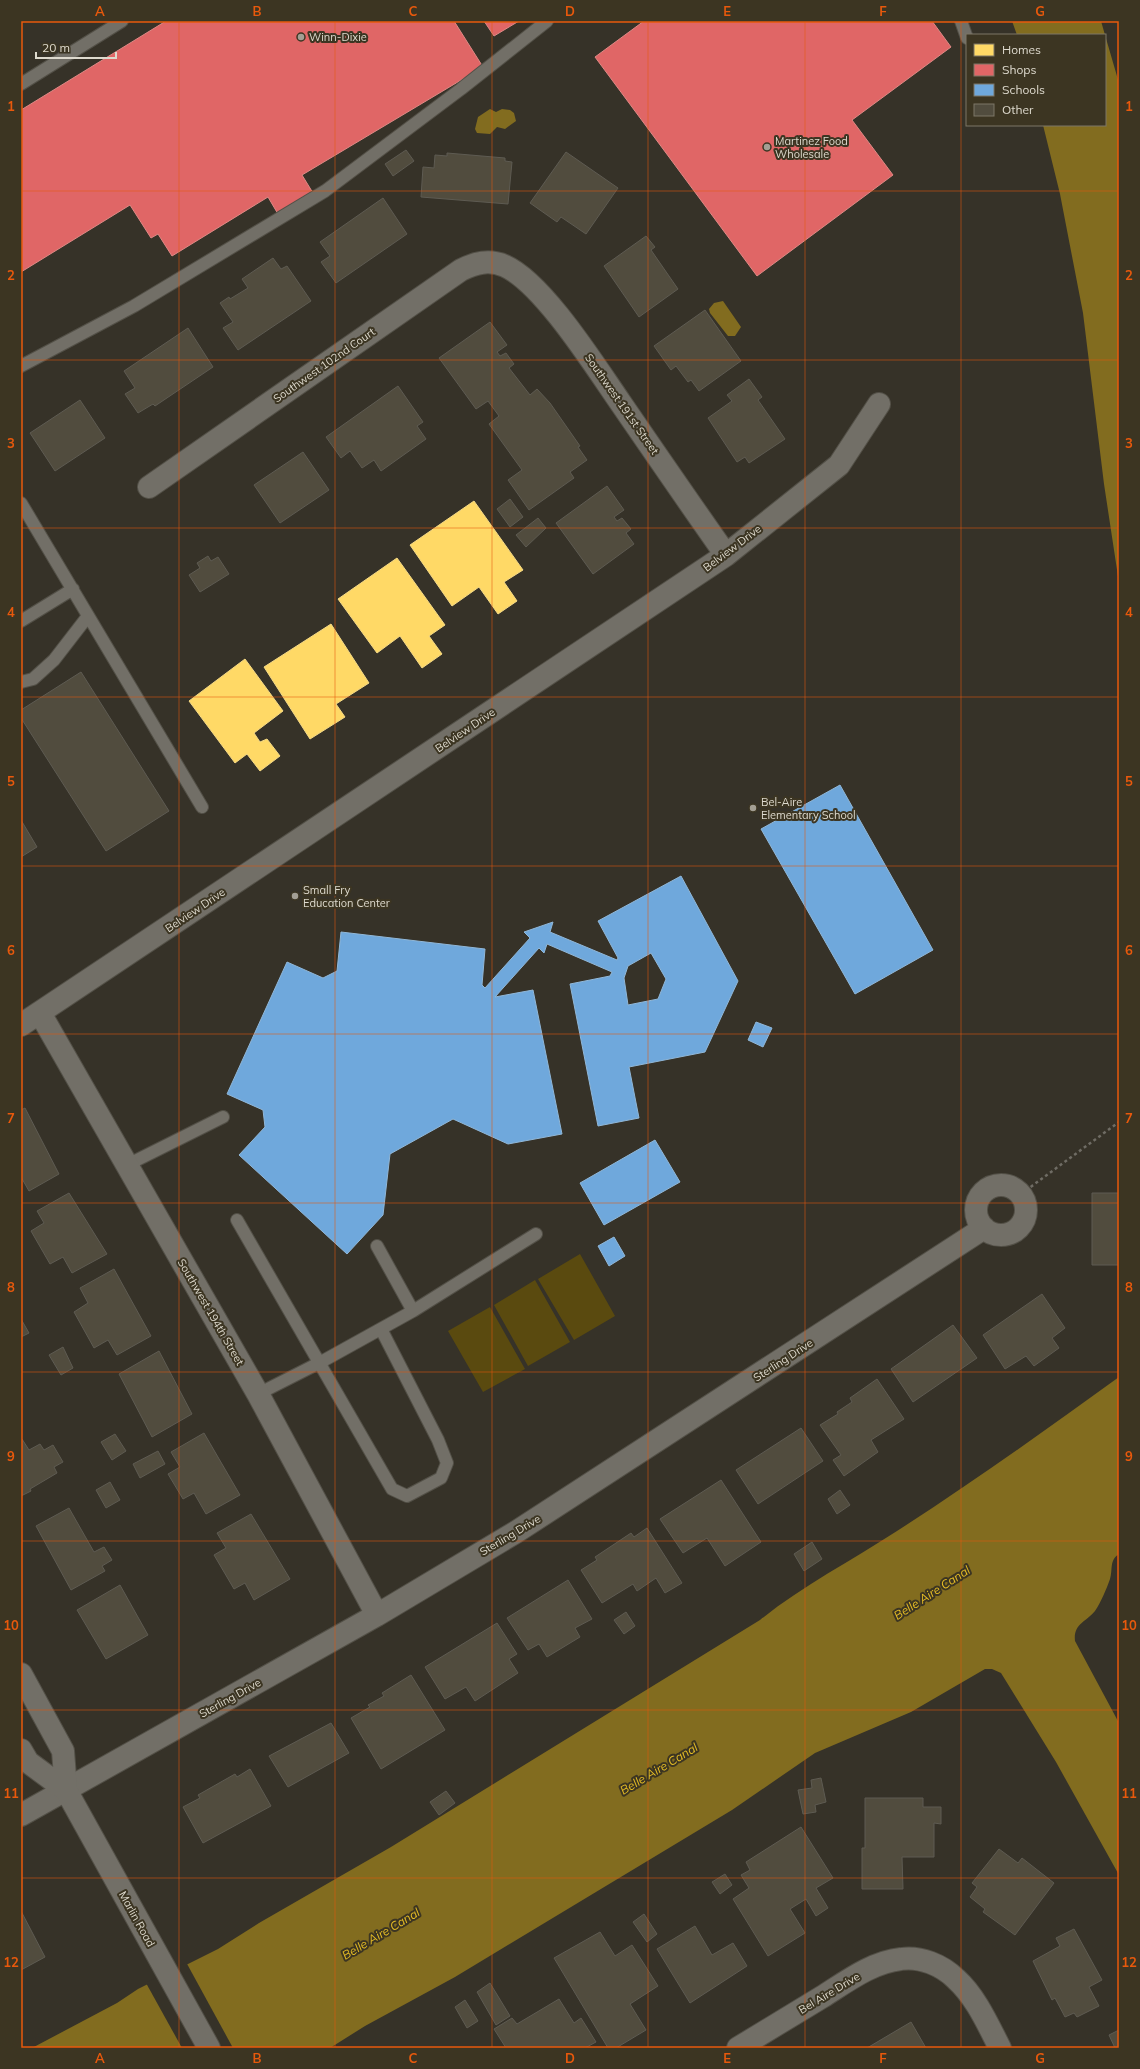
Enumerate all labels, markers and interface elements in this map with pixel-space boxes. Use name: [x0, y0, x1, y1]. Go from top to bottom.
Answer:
text: A: [95, 3, 105, 19]
text: B: [253, 3, 262, 19]
text: C: [409, 3, 418, 19]
text: D: [565, 3, 575, 19]
text: E: [723, 3, 731, 19]
text: F: [879, 3, 887, 19]
text: G: [1035, 3, 1045, 19]
place label: Winn-Dixie: [309, 30, 367, 44]
marker: Winn-Dixie: [296, 32, 306, 42]
scale bar: [36, 34, 116, 60]
legend: [966, 34, 1106, 126]
text: 20 m: [42, 40, 70, 55]
text: Homes: [1002, 42, 1041, 57]
text: Shops: [1002, 62, 1037, 77]
text: Schools: [1002, 82, 1045, 97]
text: 1: [7, 98, 15, 114]
text: 1: [1125, 98, 1133, 114]
text: Other: [1002, 102, 1034, 117]
place label: Martinez Food Wholesale: [775, 134, 848, 161]
marker: Martinez Food Wholesale: [762, 142, 772, 152]
text: 2: [7, 267, 15, 283]
text: 2: [1125, 267, 1133, 283]
street label: Southwest 102nd Court: [270, 325, 378, 405]
street label: Southwest 191st Street: [582, 351, 662, 457]
text: 3: [7, 435, 15, 451]
text: 3: [1125, 435, 1133, 451]
street label: Belview Drive: [700, 522, 764, 574]
text: 4: [7, 604, 15, 620]
text: 4: [1125, 604, 1133, 620]
street label: Belview Drive: [432, 705, 498, 755]
text: 5: [7, 773, 15, 789]
text: 5: [1125, 773, 1133, 789]
place label: Bel-Aire Elementary School: [761, 795, 856, 822]
marker: Bel-Aire Elementary School: [748, 803, 758, 813]
place label: Small Fry Education Center: [303, 883, 390, 910]
street label: Belview Drive: [162, 885, 228, 935]
marker: Small Fry Education Center: [290, 891, 300, 901]
text: 6: [7, 942, 15, 958]
text: 6: [1125, 942, 1133, 958]
text: 7: [7, 1110, 15, 1126]
text: 7: [1125, 1110, 1133, 1126]
street label: Southwest 194th Street: [175, 1256, 247, 1368]
text: 8: [7, 1279, 15, 1295]
text: 8: [1125, 1279, 1133, 1295]
street label: Sterling Drive: [751, 1336, 815, 1384]
text: 9: [7, 1448, 15, 1464]
text: 9: [1125, 1448, 1133, 1464]
street label: Sterling Drive: [477, 1511, 543, 1559]
water label: Belle Aire Canal: [891, 1562, 973, 1623]
text: 10: [3, 1617, 19, 1633]
text: 10: [1121, 1617, 1137, 1633]
street label: Sterling Drive: [197, 1675, 263, 1721]
water label: Belle Aire Canal: [617, 1739, 700, 1798]
text: 11: [3, 1785, 19, 1801]
text: 11: [1121, 1785, 1137, 1801]
street label: Marlin Road: [116, 1889, 158, 1949]
water label: Belle Aire Canal: [339, 1904, 422, 1963]
text: 12: [3, 1954, 19, 1970]
text: 12: [1121, 1954, 1137, 1970]
street label: Bel Aire Drive: [796, 1969, 862, 2017]
text: A: [95, 2050, 105, 2066]
text: B: [253, 2050, 262, 2066]
text: C: [409, 2050, 418, 2066]
text: D: [565, 2050, 575, 2066]
text: E: [723, 2050, 731, 2066]
text: F: [879, 2050, 887, 2066]
text: G: [1035, 2050, 1045, 2066]

